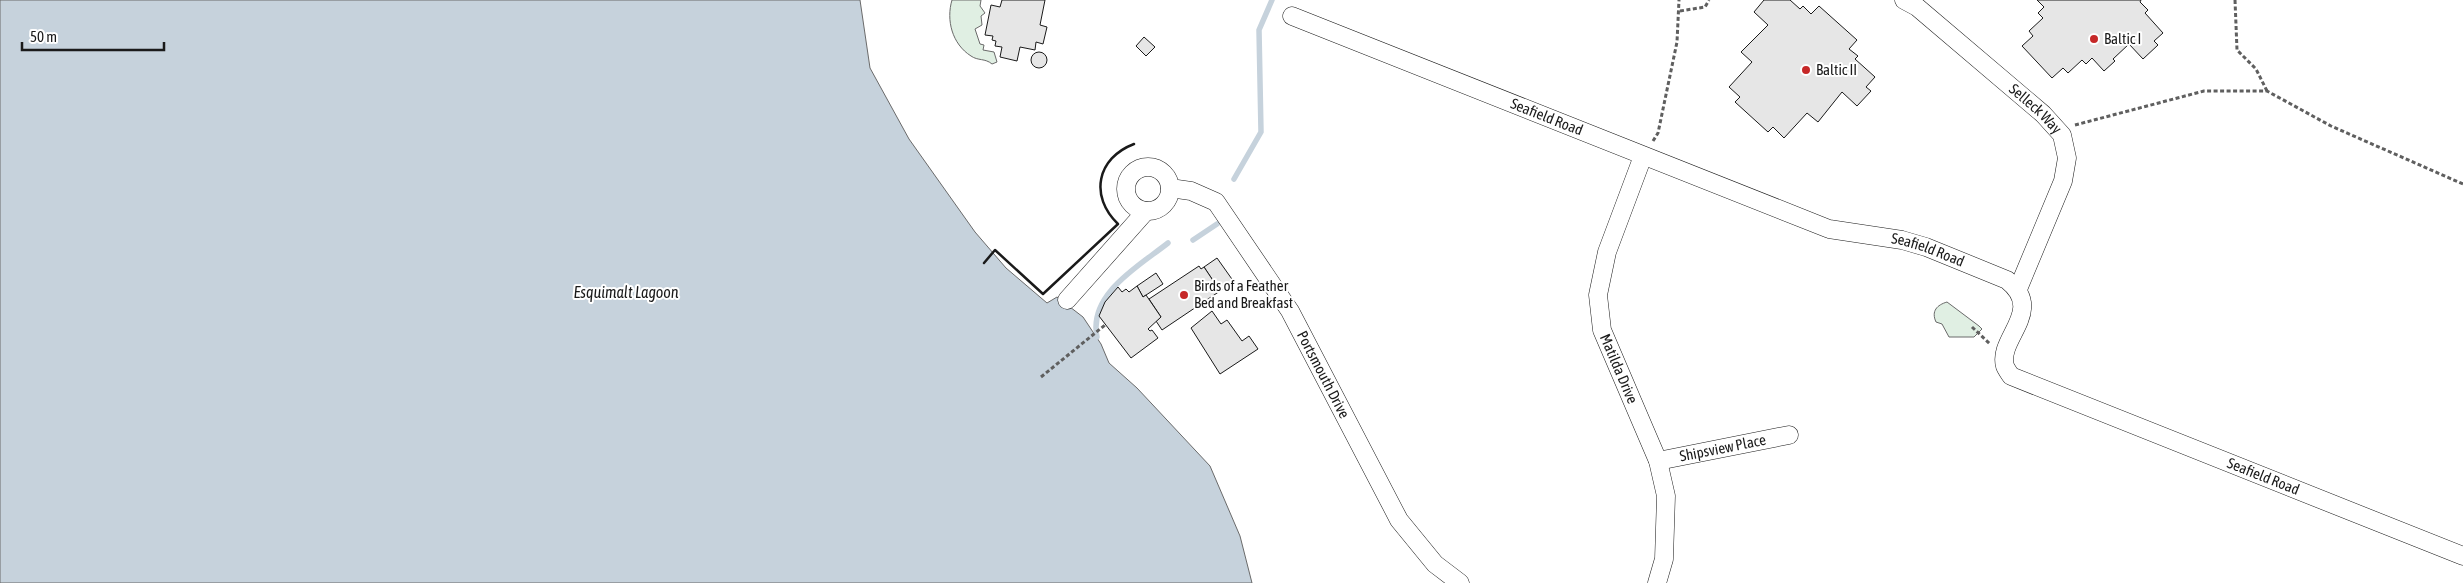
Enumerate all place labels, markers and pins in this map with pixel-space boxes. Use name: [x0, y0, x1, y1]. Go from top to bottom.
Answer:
place label: Baltic I: [2104, 30, 2141, 47]
marker: Baltic I: [2088, 33, 2100, 45]
place label: Baltic II: [1816, 61, 1857, 78]
marker: Baltic II: [1800, 64, 1812, 76]
place label: Birds of a Feather Bed and Breakfast: [1194, 277, 1293, 311]
marker: Birds of a Feather Bed and Breakfast: [1178, 289, 1190, 301]

